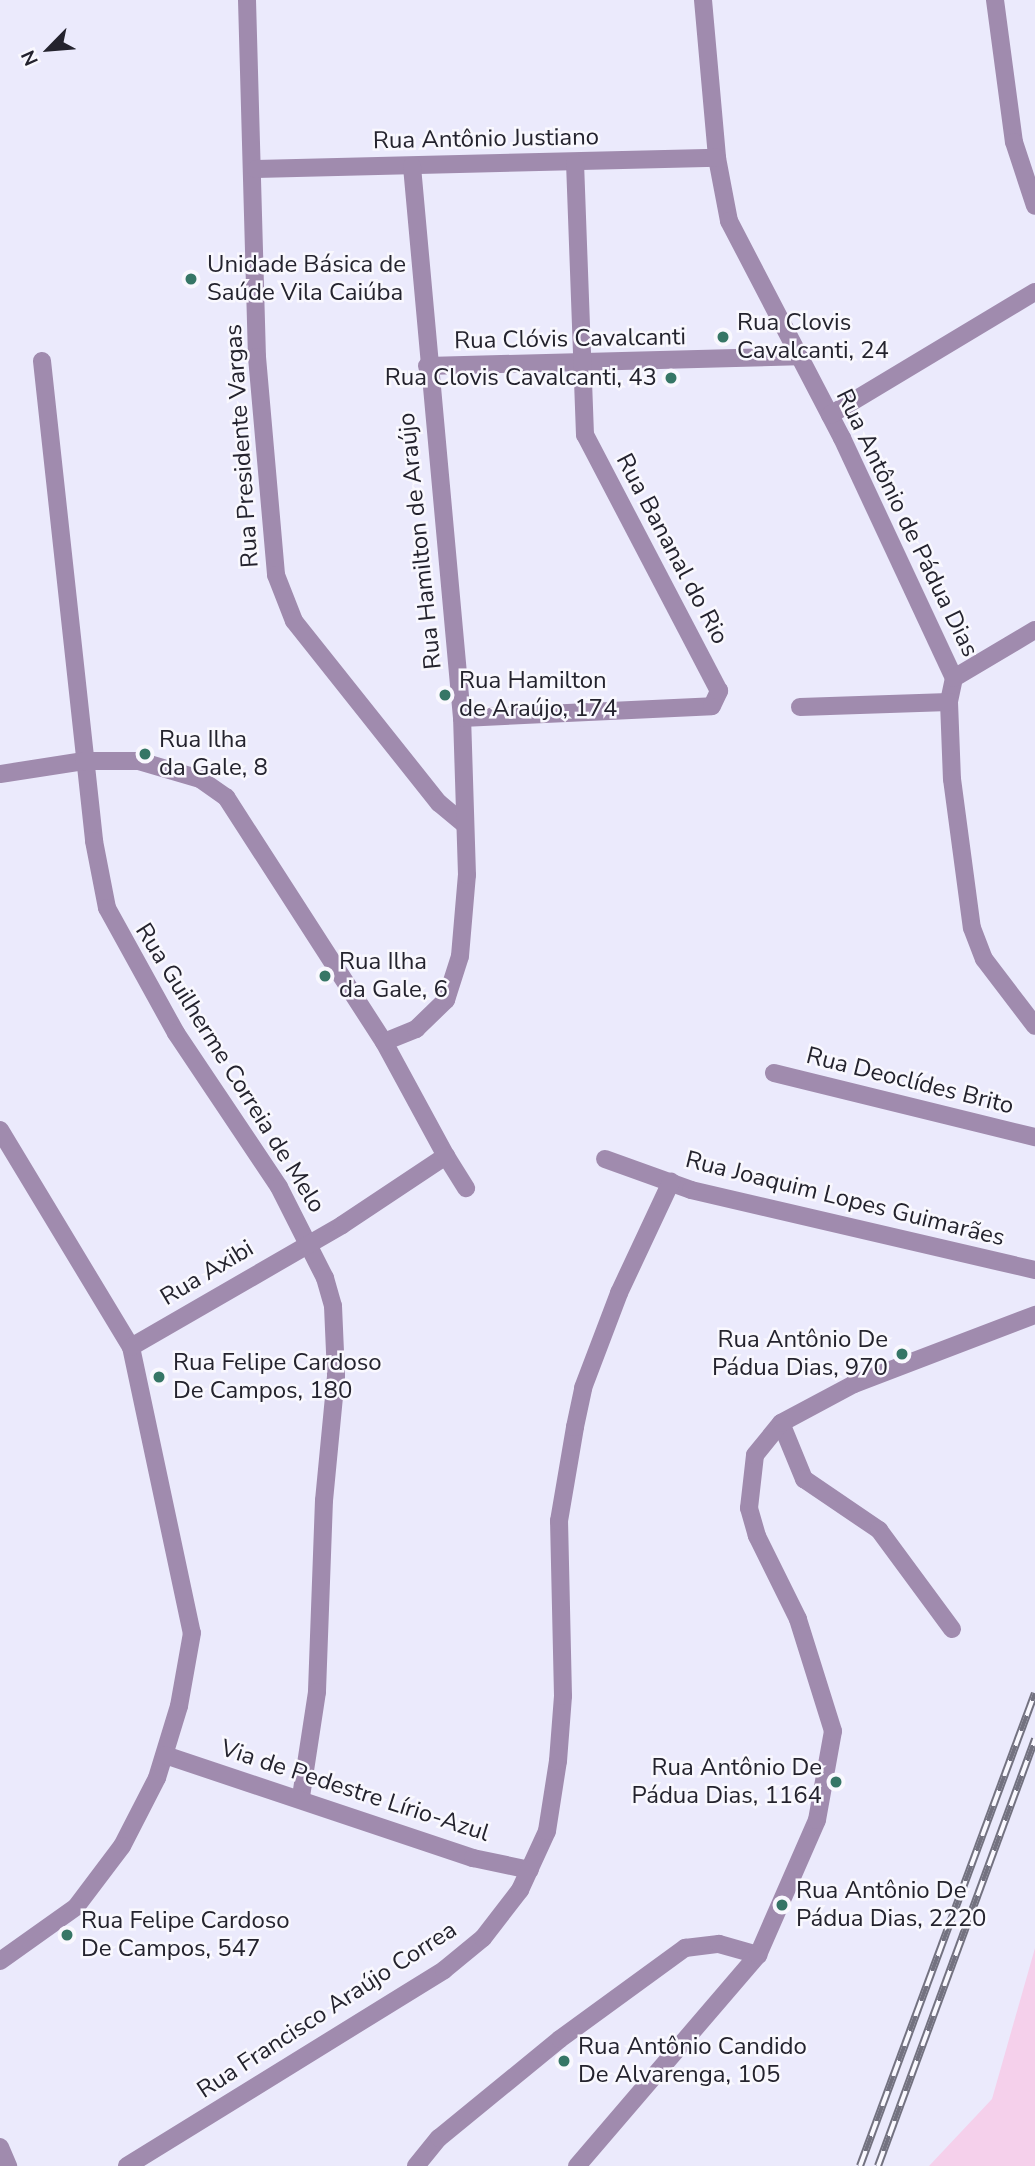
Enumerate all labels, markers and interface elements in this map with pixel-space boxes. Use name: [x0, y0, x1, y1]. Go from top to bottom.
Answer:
north arrow: [14, 14, 84, 84]
text: N: [15, 46, 45, 70]
street label: Rua Antônio Justiano: [373, 123, 599, 155]
place label: Unidade Básica de Saúde Vila Caiúba: [207, 251, 406, 307]
marker: Unidade Básica de Saúde Vila Caiúba: [181, 269, 201, 289]
place label: Rua Clovis Cavalcanti, 24: [737, 309, 889, 365]
street label: Rua Presidente Vargas: [219, 323, 265, 569]
street label: Rua Clóvis Cavalcanti: [454, 323, 686, 355]
marker: Rua Clovis Cavalcanti, 24: [715, 329, 731, 345]
place label: Rua Clovis Cavalcanti, 43: [385, 364, 657, 392]
marker: Rua Clovis Cavalcanti, 43: [663, 370, 679, 386]
street label: Rua Antônio de Pádua Dias: [830, 385, 984, 661]
street label: Rua Hamilton de Araújo: [392, 411, 448, 671]
street label: Rua Bananal do Rio: [610, 449, 734, 649]
place label: Rua Hamilton de Araújo, 174: [459, 667, 617, 723]
marker: Rua Hamilton de Araújo, 174: [437, 687, 453, 703]
place label: Rua Ilha da Gale, 8: [159, 726, 268, 782]
marker: Rua Ilha da Gale, 8: [137, 746, 153, 762]
street label: Rua Guilherme Correia de Melo: [129, 918, 331, 1218]
place label: Rua Ilha da Gale, 6: [339, 948, 448, 1004]
marker: Rua Ilha da Gale, 6: [317, 968, 333, 984]
street label: Rua Deoclídes Brito: [803, 1041, 1017, 1121]
street label: Rua Joaquim Lopes Guimarães: [682, 1145, 1008, 1253]
street label: Rua Axibi: [155, 1234, 259, 1312]
place label: Rua Antônio De Pádua Dias, 970: [712, 1326, 888, 1382]
marker: Rua Antônio De Pádua Dias, 970: [894, 1346, 910, 1362]
place label: Rua Felipe Cardoso De Campos, 180: [173, 1349, 382, 1405]
marker: Rua Felipe Cardoso De Campos, 180: [151, 1369, 167, 1385]
street label: Via de Pedestre Lírio-Azul: [217, 1734, 493, 1848]
place label: Rua Antônio De Pádua Dias, 1164: [632, 1754, 822, 1810]
marker: Rua Antônio De Pádua Dias, 1164: [828, 1774, 844, 1790]
place label: Rua Antônio De Pádua Dias, 2220: [796, 1877, 986, 1933]
marker: Rua Antônio De Pádua Dias, 2220: [774, 1897, 790, 1913]
place label: Rua Felipe Cardoso De Campos, 547: [81, 1907, 290, 1963]
street label: Rua Francisco Araújo Correa: [192, 1915, 462, 2105]
marker: Rua Felipe Cardoso De Campos, 547: [59, 1927, 75, 1943]
place label: Rua Antônio Candido De Alvarenga, 105: [578, 2033, 807, 2089]
marker: Rua Antônio Candido De Alvarenga, 105: [556, 2053, 572, 2069]

